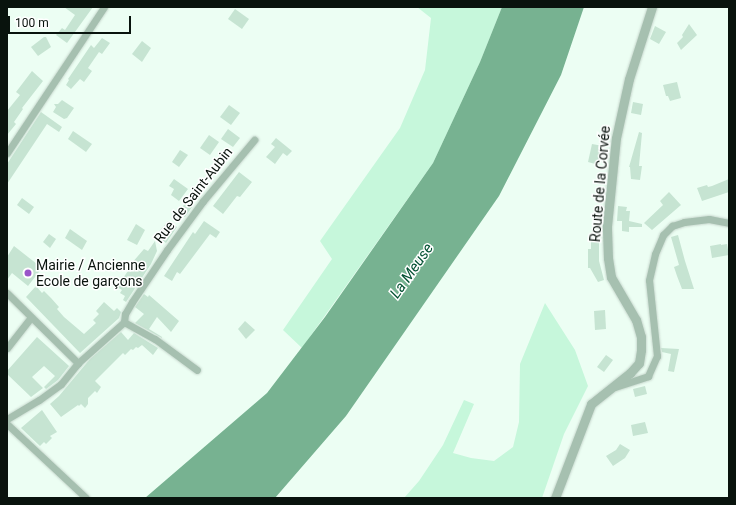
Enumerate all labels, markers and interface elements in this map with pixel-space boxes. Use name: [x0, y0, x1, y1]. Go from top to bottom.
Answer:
scale bar: [10, 8, 133, 34]
text: 100 m: [15, 16, 49, 30]
street label: Route de la Corvée: [587, 125, 613, 243]
street label: Rue de Saint-Aubin: [150, 144, 236, 246]
water label: La Meuse: [387, 240, 437, 302]
place label: Mairie / Ancienne Ecole de garçons: [36, 257, 145, 290]
marker: Mairie / Ancienne Ecole de garçons: [23, 268, 33, 278]

